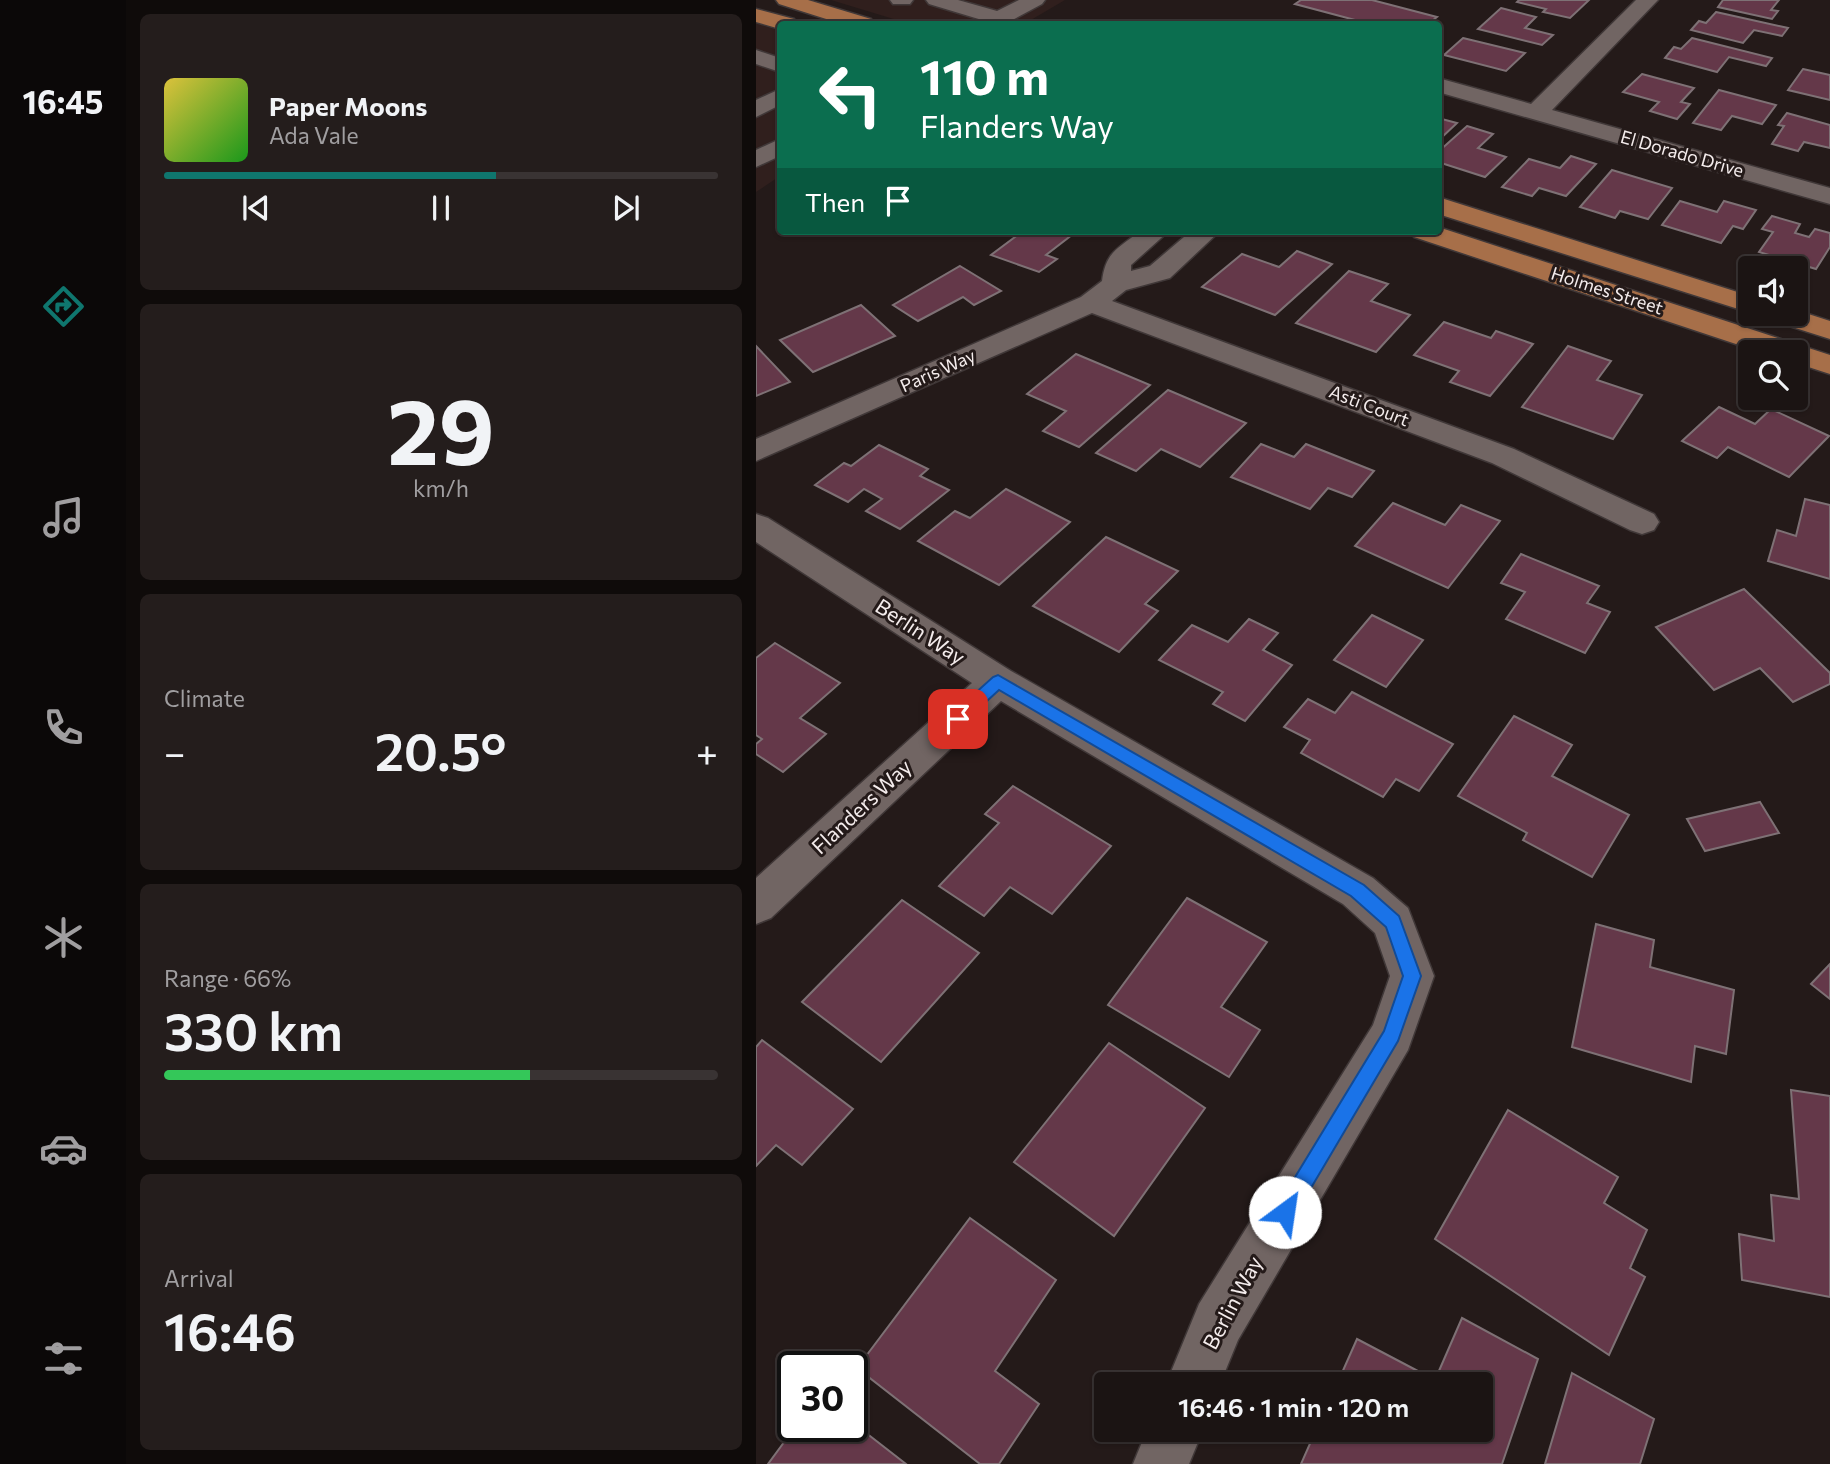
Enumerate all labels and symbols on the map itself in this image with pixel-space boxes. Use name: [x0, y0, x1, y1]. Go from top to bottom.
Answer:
street label: El Dorado Drive: [1618, 125, 1746, 181]
street label: Holmes Street: [1548, 262, 1666, 319]
street label: Paris Way: [897, 344, 979, 396]
street label: Asti Court: [1326, 380, 1412, 430]
street label: Berlin Way: [871, 593, 970, 669]
pin: [928, 689, 988, 749]
street label: Flanders Way: [806, 753, 916, 858]
position arrow: [1248, 1175, 1322, 1249]
street label: Berlin Way: [1197, 1251, 1267, 1353]
speed limit sign: 30: [777, 1351, 868, 1442]

